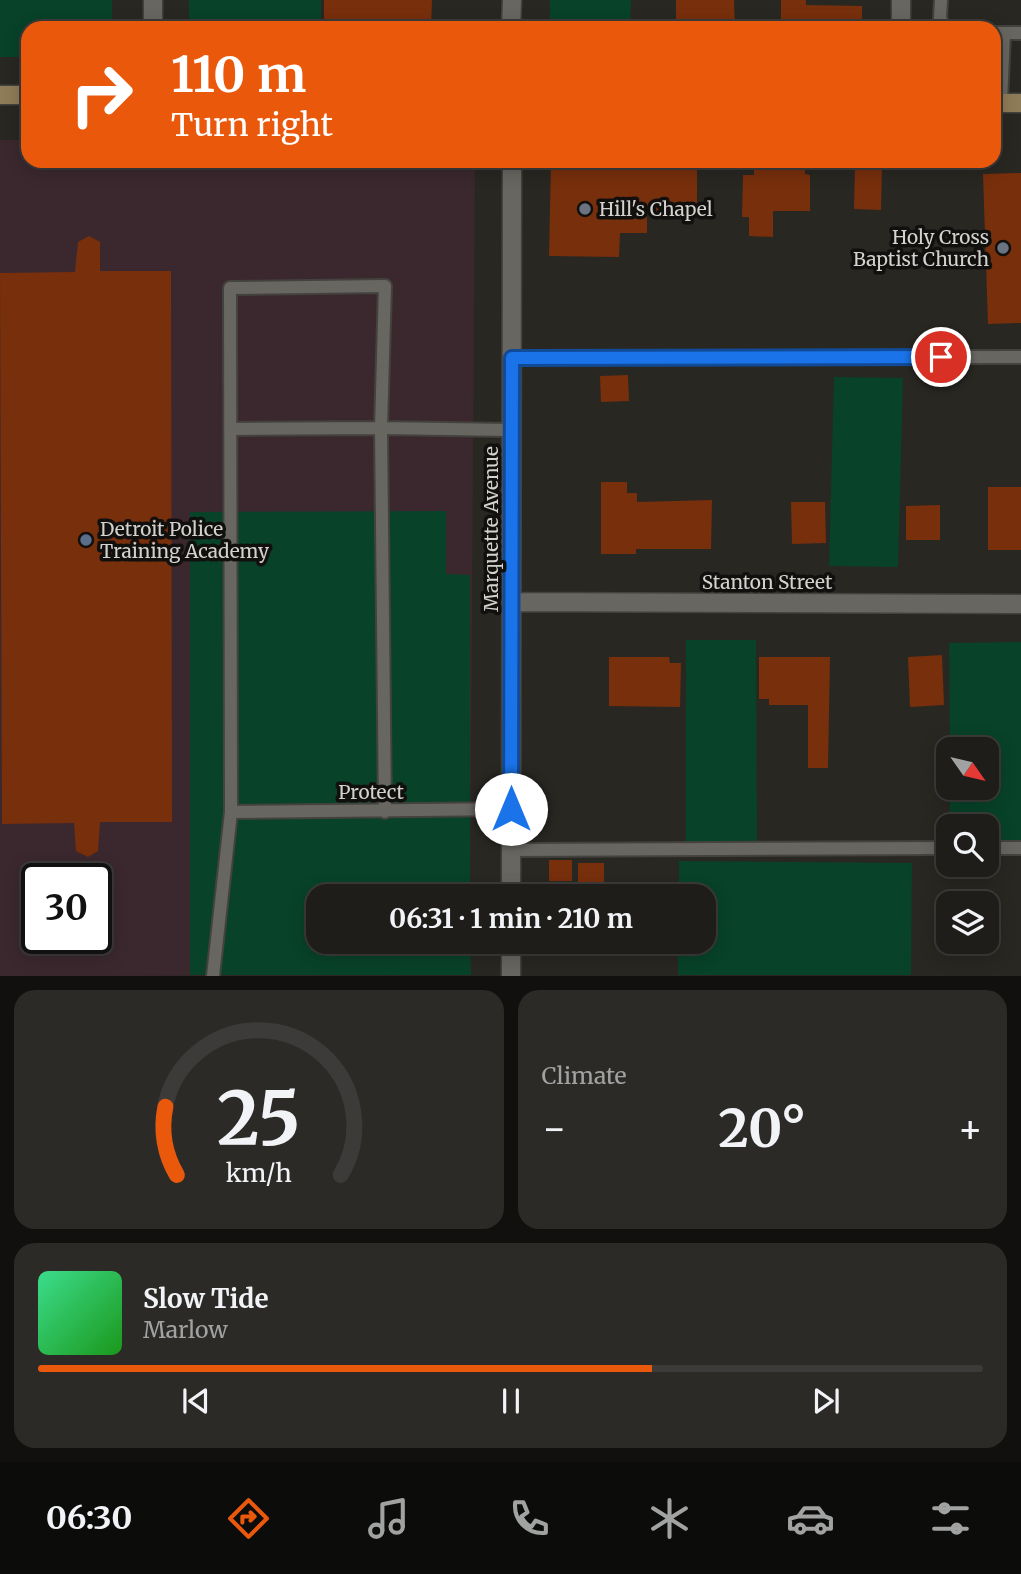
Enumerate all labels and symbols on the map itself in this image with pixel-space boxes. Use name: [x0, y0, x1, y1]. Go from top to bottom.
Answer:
place label: Hill's Chapel: [599, 197, 713, 221]
marker: Hill's Chapel: [577, 201, 593, 217]
place label: Holy Cross Baptist Church: [853, 225, 989, 271]
marker: Holy Cross Baptist Church: [995, 240, 1011, 256]
pin: [911, 327, 971, 387]
street label: Marquette Avenue: [479, 446, 503, 612]
place label: Detroit Police Training Academy: [100, 517, 269, 563]
marker: Detroit Police Training Academy: [78, 532, 94, 548]
street label: Stanton Street: [702, 570, 833, 594]
north arrow: [936, 737, 999, 800]
position arrow: [474, 772, 548, 846]
street label: Protect: [338, 780, 404, 804]
speed limit sign: 30: [21, 863, 112, 954]

